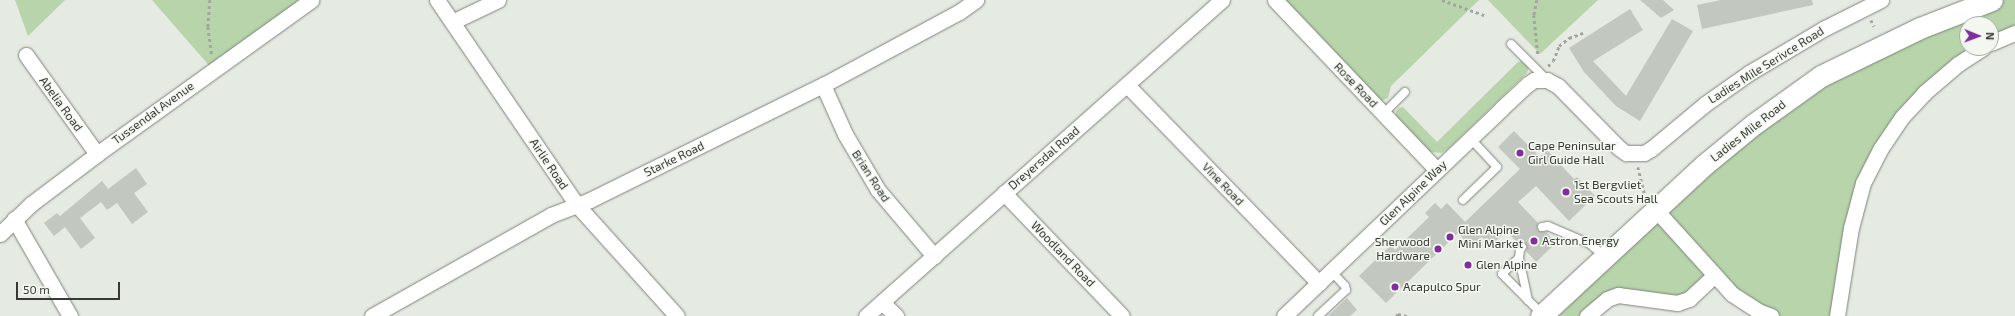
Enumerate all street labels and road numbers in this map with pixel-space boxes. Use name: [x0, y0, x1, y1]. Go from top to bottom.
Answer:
street label: Ladies Mile Serivce Road: [1705, 23, 1827, 107]
street label: Rose Road: [1331, 59, 1381, 111]
street label: Abelia Road: [36, 74, 86, 134]
street label: Tussendal Avenue: [109, 78, 197, 148]
street label: Ladies Mile Road: [1707, 97, 1789, 165]
street label: Dreyersdal Road: [1005, 123, 1083, 193]
street label: Airlie Road: [527, 136, 571, 192]
street label: Starke Road: [641, 138, 707, 180]
street label: Brian Road: [849, 147, 893, 205]
street label: Glen Alpine Way: [1376, 157, 1450, 229]
street label: Vine Road: [1199, 160, 1247, 208]
street label: Woodland Road: [1028, 218, 1098, 290]

